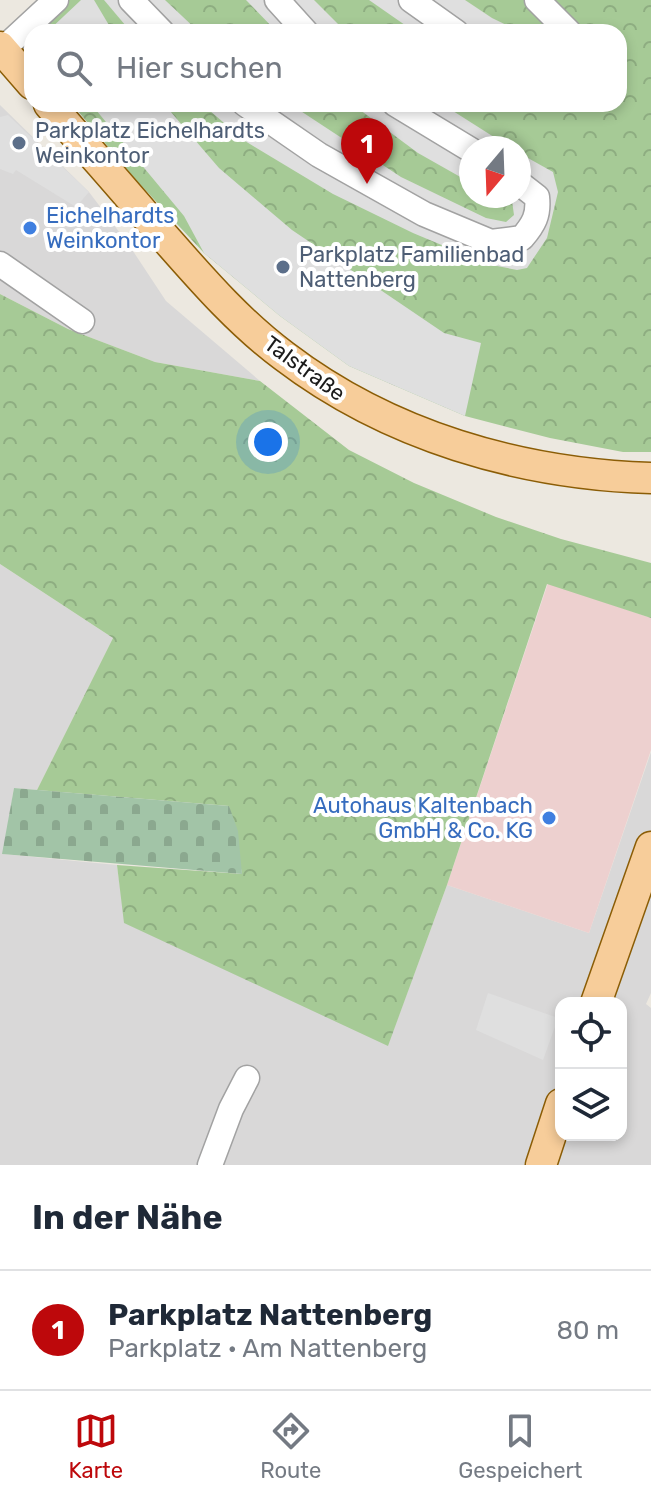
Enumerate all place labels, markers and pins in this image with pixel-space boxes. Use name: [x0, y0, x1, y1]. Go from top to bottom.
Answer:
place label: Parkplatz Eichelhardts Weinkontor: [35, 117, 265, 169]
pin: 1: [341, 118, 393, 184]
marker: Parkplatz Eichelhardts Weinkontor: [10, 134, 28, 152]
place label: Eichelhardts Weinkontor: [46, 202, 174, 254]
marker: Eichelhardts Weinkontor: [21, 219, 39, 237]
place label: Parkplatz Familienbad Nattenberg: [299, 241, 524, 293]
marker: Parkplatz Familienbad Nattenberg: [274, 258, 292, 276]
place label: Autohaus Kaltenbach GmbH & Co. KG: [313, 792, 533, 844]
marker: Autohaus Kaltenbach GmbH & Co. KG: [540, 809, 558, 827]

